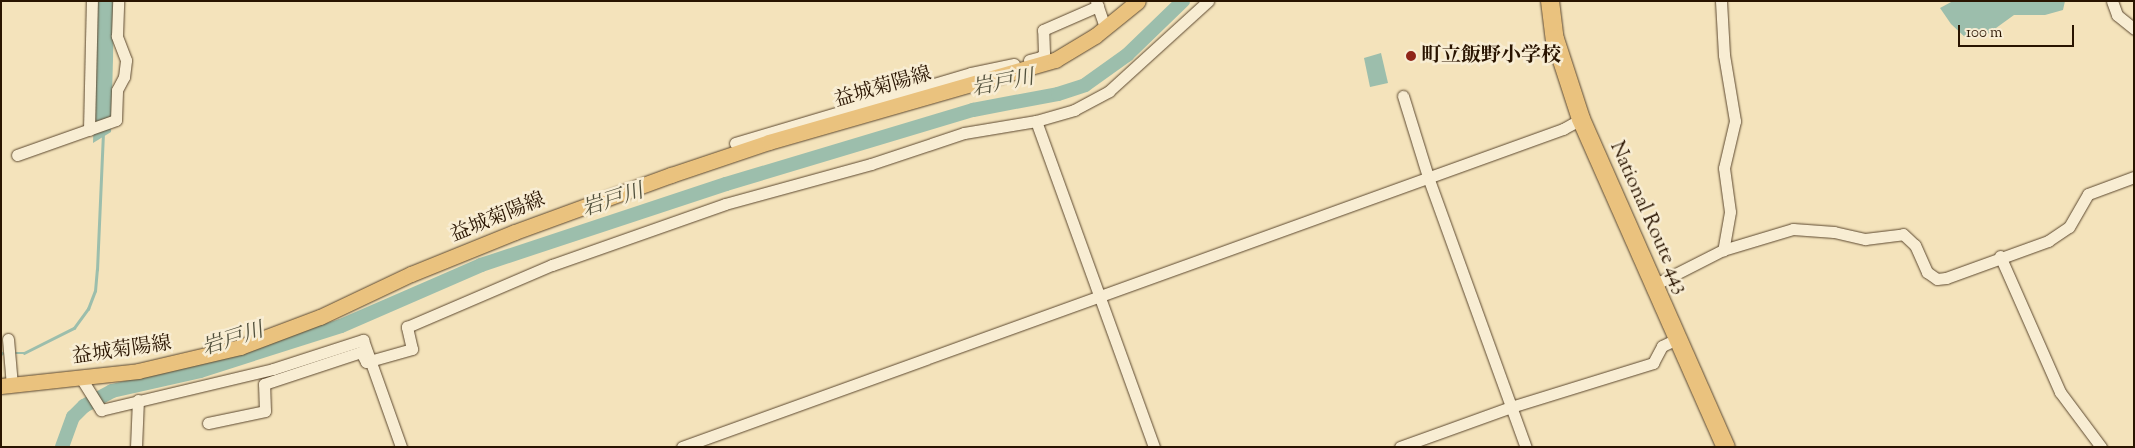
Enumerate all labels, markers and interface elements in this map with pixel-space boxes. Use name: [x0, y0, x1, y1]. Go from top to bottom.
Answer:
scale bar: [1960, 15, 2076, 47]
text: 100 m: [1966, 23, 2002, 44]
place label: 町立飯野小学校: [1421, 44, 1561, 68]
marker: 町立飯野小学校: [1405, 50, 1417, 62]
street label: 益城菊陽線: [832, 63, 934, 113]
water label: 岩戸川: [970, 66, 1036, 102]
street label: National Route 443: [1604, 138, 1692, 298]
water label: 岩戸川: [579, 179, 647, 223]
street label: 益城菊陽線: [447, 188, 549, 248]
water label: 岩戸川: [199, 318, 267, 362]
street label: 益城菊陽線: [71, 332, 173, 370]

